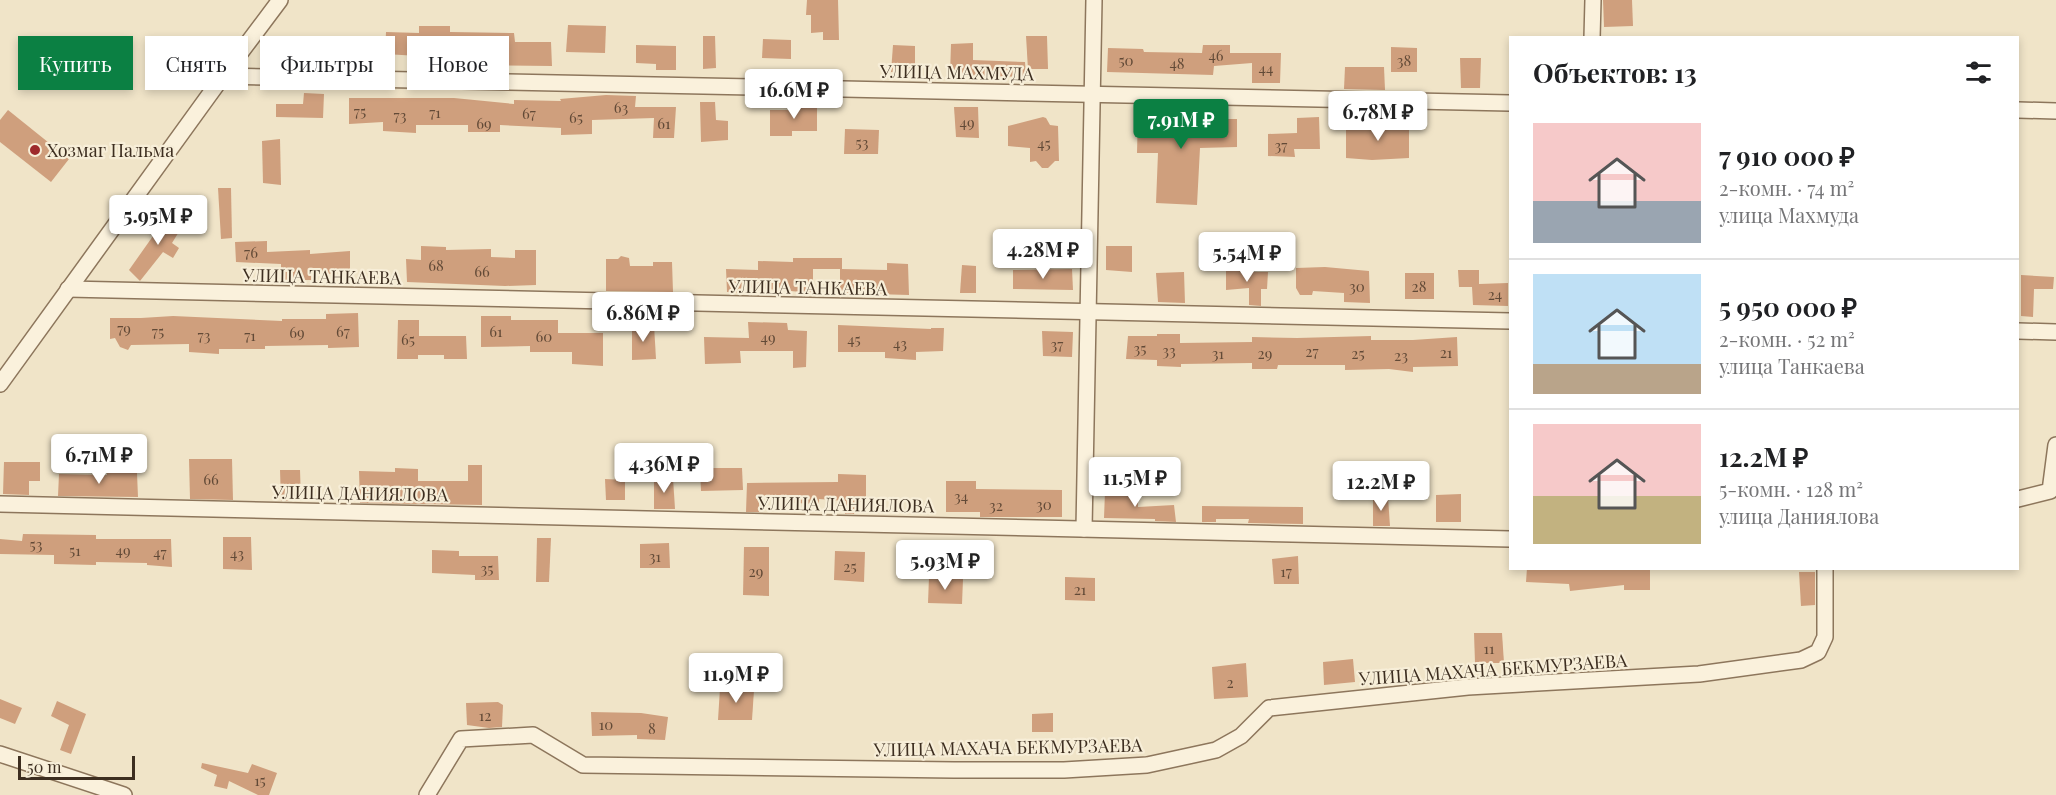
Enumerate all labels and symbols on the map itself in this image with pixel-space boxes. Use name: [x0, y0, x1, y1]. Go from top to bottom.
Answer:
house number: 46: [1208, 45, 1224, 65]
house number: 50: [1118, 50, 1134, 70]
house number: 38: [1397, 50, 1411, 70]
house number: 48: [1169, 53, 1185, 73]
house number: 44: [1259, 58, 1273, 78]
street label: УЛИЦА МАХМУДА: [879, 59, 1035, 85]
pin: 16.6M ₽: [739, 69, 849, 120]
pin: 6.78M ₽: [1323, 91, 1433, 142]
house number: 63: [614, 97, 628, 117]
pin: 7.91M ₽: [1126, 99, 1236, 150]
house number: 75: [354, 101, 366, 121]
house number: 71: [429, 102, 441, 122]
house number: 67: [522, 103, 536, 123]
house number: 73: [394, 105, 407, 125]
house number: 65: [569, 107, 583, 127]
house number: 49: [959, 112, 975, 132]
house number: 69: [476, 113, 492, 133]
house number: 61: [657, 113, 671, 133]
house number: 53: [856, 132, 869, 152]
house number: 45: [1037, 133, 1051, 153]
house number: 37: [1275, 135, 1287, 155]
place label: Хозмаг Пальма: [47, 138, 174, 162]
marker: Хозмаг Пальма: [28, 143, 42, 157]
pin: 5.95M ₽: [103, 195, 213, 246]
pin: 4.28M ₽: [988, 229, 1098, 280]
pin: 5.54M ₽: [1192, 232, 1302, 283]
house number: 76: [244, 242, 258, 262]
house number: 68: [428, 255, 444, 275]
house number: 66: [474, 261, 490, 281]
street label: УЛИЦА ТАНКАЕВА: [242, 263, 402, 289]
street label: УЛИЦА ТАНКАЕВА: [728, 274, 888, 300]
house number: 30: [1349, 276, 1365, 296]
house number: 28: [1412, 276, 1427, 296]
house number: 24: [1488, 284, 1502, 304]
pin: 6.86M ₽: [588, 292, 698, 343]
house number: 79: [117, 318, 131, 338]
house number: 75: [152, 321, 164, 341]
house number: 67: [336, 321, 350, 341]
house number: 61: [489, 321, 503, 341]
house number: 69: [289, 322, 305, 342]
house number: 73: [198, 325, 211, 345]
house number: 71: [244, 325, 256, 345]
house number: 60: [536, 326, 552, 346]
house number: 49: [760, 327, 776, 347]
house number: 65: [401, 329, 415, 349]
house number: 45: [847, 329, 861, 349]
house number: 43: [893, 333, 907, 353]
house number: 37: [1051, 334, 1063, 354]
house number: 35: [1134, 338, 1147, 358]
house number: 33: [1162, 340, 1176, 360]
house number: 27: [1305, 341, 1319, 361]
house number: 21: [1440, 342, 1453, 362]
house number: 31: [1212, 343, 1225, 363]
house number: 29: [1258, 343, 1272, 363]
house number: 25: [1351, 343, 1365, 363]
house number: 23: [1394, 345, 1408, 365]
pin: 6.71M ₽: [44, 434, 154, 485]
pin: 4.36M ₽: [609, 443, 719, 494]
pin: 11.5M ₽: [1080, 457, 1190, 508]
pin: 12.2M ₽: [1326, 461, 1436, 512]
house number: 66: [203, 469, 219, 489]
street label: УЛИЦА ДАНИЯЛОВА: [271, 479, 449, 507]
house number: 34: [954, 486, 968, 506]
street label: УЛИЦА ДАНИЯЛОВА: [757, 490, 935, 518]
house number: 30: [1036, 494, 1052, 514]
house number: 32: [989, 495, 1003, 515]
house number: 53: [30, 534, 43, 554]
house number: 51: [69, 540, 81, 560]
house number: 49: [115, 540, 131, 560]
pin: 5.93M ₽: [890, 540, 1000, 591]
house number: 47: [153, 542, 167, 562]
house number: 43: [230, 543, 244, 563]
house number: 31: [649, 546, 662, 566]
house number: 25: [843, 556, 857, 576]
house number: 35: [481, 558, 494, 578]
house number: 29: [749, 561, 763, 581]
house number: 17: [1280, 561, 1292, 581]
house number: 21: [1074, 579, 1087, 599]
house number: 11: [1483, 638, 1495, 658]
street label: УЛИЦА МАХАЧА БЕКМУРЗАЕВА: [1357, 648, 1629, 690]
pin: 11.9M ₽: [681, 653, 791, 704]
house number: 2: [1226, 672, 1234, 692]
house number: 12: [479, 705, 491, 725]
house number: 10: [599, 714, 613, 734]
house number: 8: [648, 718, 656, 738]
street label: УЛИЦА МАХАЧА БЕКМУРЗАЕВА: [872, 733, 1143, 761]
scale bar: [18, 753, 135, 780]
house number: 15: [254, 770, 266, 790]

